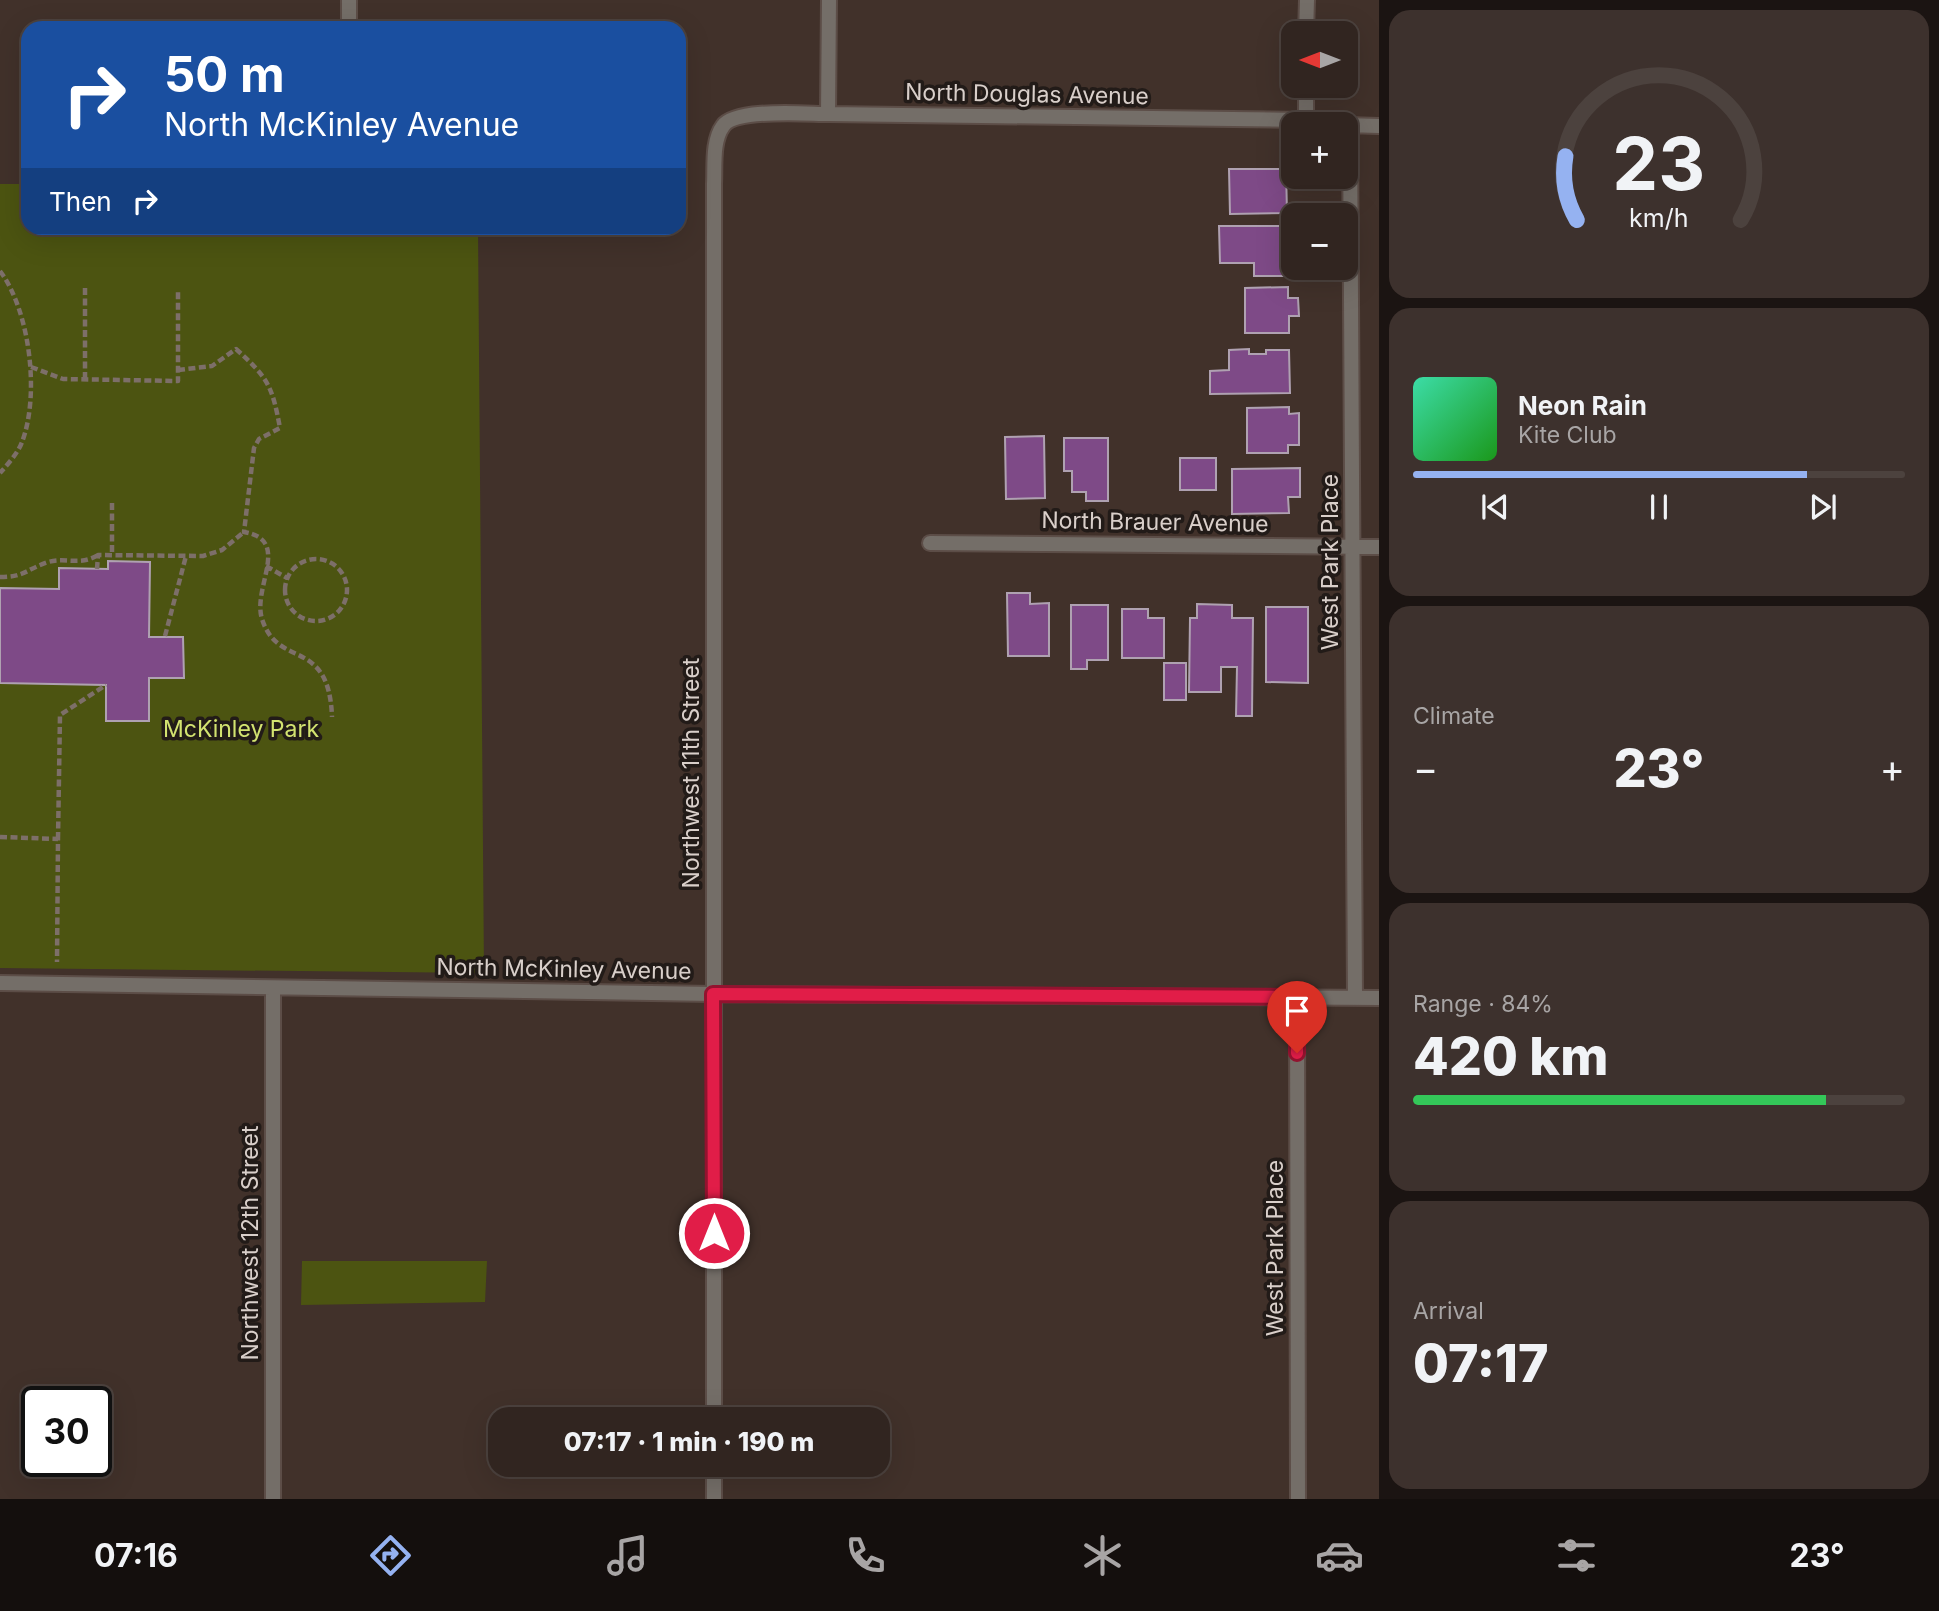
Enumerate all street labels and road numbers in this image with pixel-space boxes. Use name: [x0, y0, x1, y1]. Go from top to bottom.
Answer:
street label: North Douglas Avenue: [905, 78, 1149, 110]
street label: West Park Place: [1316, 474, 1344, 650]
street label: North Brauer Avenue: [1041, 506, 1269, 538]
street label: Northwest 11th Street: [677, 657, 705, 888]
street label: North McKinley Avenue: [436, 953, 692, 985]
street label: Northwest 12th Street: [236, 1125, 264, 1361]
street label: West Park Place: [1261, 1160, 1289, 1336]

